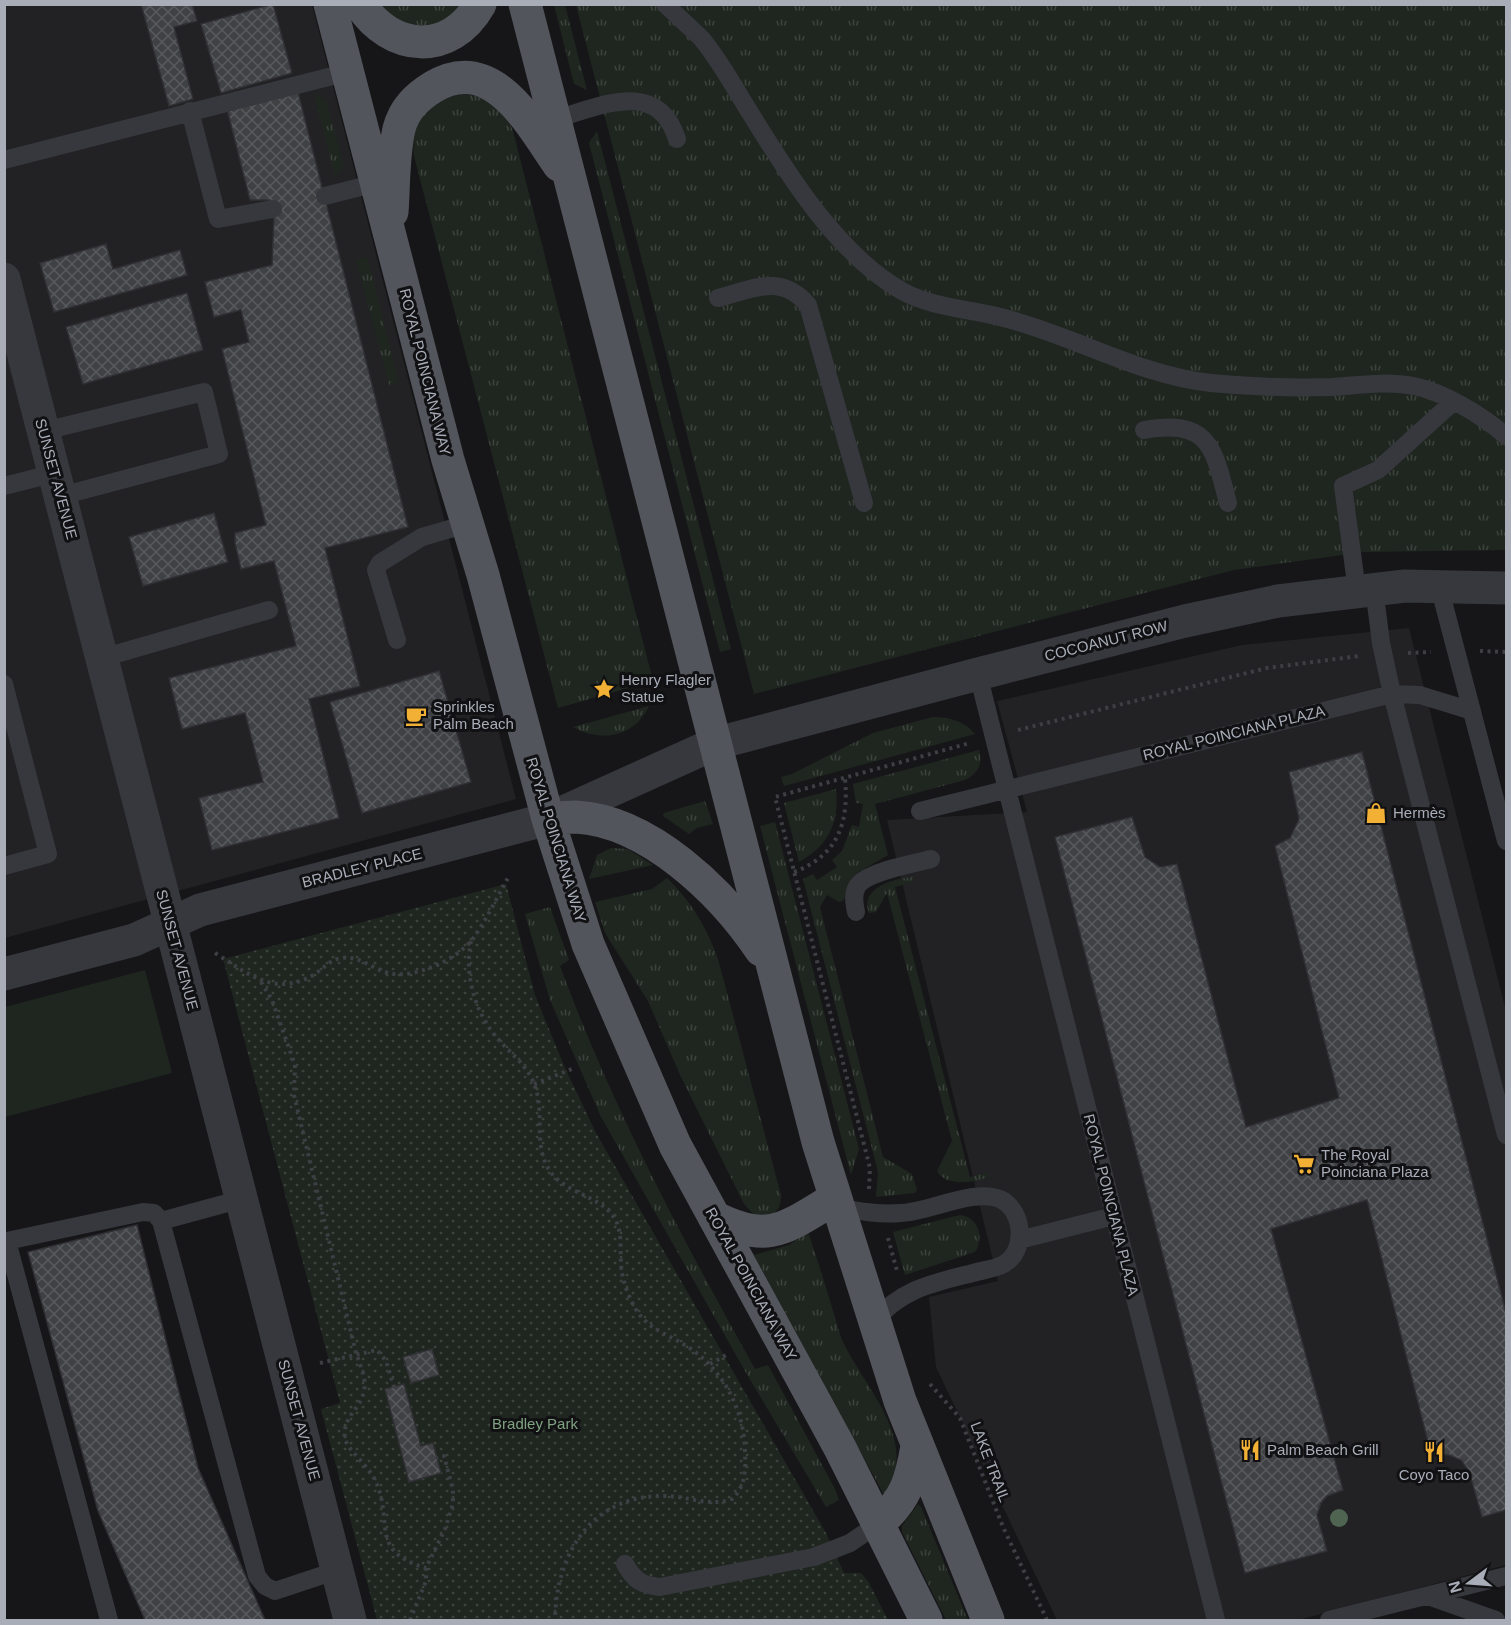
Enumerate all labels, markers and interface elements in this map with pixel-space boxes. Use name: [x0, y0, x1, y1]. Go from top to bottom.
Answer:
street label: ROYAL POINCIANA WAY: [396, 287, 455, 457]
street label: SUNSET AVENUE: [32, 417, 81, 541]
street label: COCOANUT ROW: [1043, 617, 1170, 664]
place label: Henry Flagler Statue: [621, 671, 711, 705]
place icon: Henry Flagler Statue: [592, 677, 616, 701]
place label: Sprinkles Palm Beach: [433, 698, 514, 732]
street label: ROYAL POINCIANA PLAZA: [1141, 702, 1327, 763]
cafe icon: Sprinkles Palm Beach: [404, 704, 428, 728]
street label: ROYAL POINCIANA WAY: [523, 755, 590, 924]
shop icon: Hermès: [1364, 801, 1388, 825]
place label: Hermès: [1393, 804, 1446, 821]
street label: BRADLEY PLACE: [300, 844, 424, 891]
street label: SUNSET AVENUE: [153, 888, 202, 1012]
street label: ROYAL POINCIANA PLAZA: [1081, 1112, 1142, 1298]
place label: The Royal Poinciana Plaza: [1321, 1146, 1429, 1180]
supermarket icon: The Royal Poinciana Plaza: [1292, 1152, 1316, 1176]
street label: ROYAL POINCIANA WAY: [702, 1205, 800, 1363]
street label: SUNSET AVENUE: [275, 1358, 324, 1482]
park label: Bradley Park: [492, 1415, 578, 1432]
street label: LAKE TRAIL: [967, 1419, 1014, 1504]
restaurant icon: Palm Beach Grill: [1238, 1438, 1262, 1462]
restaurant icon: Coyo Taco: [1422, 1440, 1446, 1464]
place label: Palm Beach Grill: [1267, 1441, 1379, 1458]
place label: Coyo Taco: [1399, 1466, 1469, 1483]
north arrow: [1439, 1553, 1499, 1613]
text: N: [1445, 1579, 1465, 1595]

